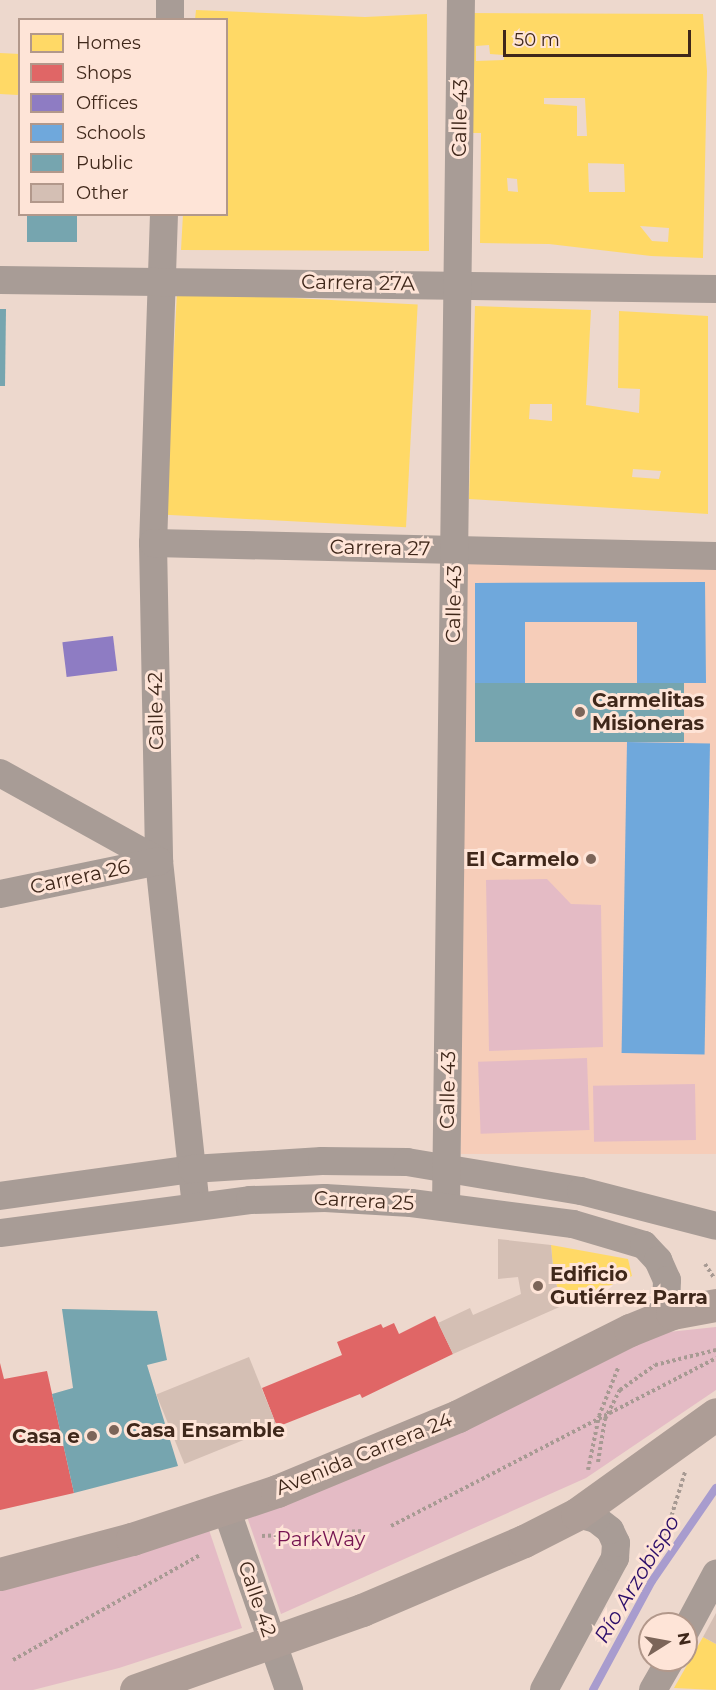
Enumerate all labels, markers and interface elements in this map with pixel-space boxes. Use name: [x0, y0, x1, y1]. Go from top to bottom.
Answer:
legend: [18, 18, 228, 216]
scale bar: [506, 18, 694, 56]
text: 50 m: [514, 29, 560, 51]
text: Homes: [76, 32, 141, 54]
text: Shops: [76, 62, 132, 84]
street label: Calle 43: [447, 79, 473, 157]
text: Offices: [76, 92, 138, 114]
text: Schools: [76, 122, 145, 144]
text: Public: [76, 152, 133, 174]
text: Other: [76, 182, 129, 204]
street label: Carrera 27A: [301, 270, 415, 296]
street label: Carrera 27: [329, 535, 431, 561]
street label: Calle 43: [441, 565, 467, 643]
street label: Calle 42: [143, 672, 169, 750]
place label: Carmelitas Misioneras: [592, 688, 704, 735]
marker: Carmelitas Misioneras: [573, 705, 587, 719]
place label: El Carmelo: [466, 847, 579, 871]
marker: El Carmelo: [584, 852, 598, 866]
street label: Carrera 26: [28, 855, 132, 899]
street label: Calle 43: [435, 1051, 461, 1129]
street label: Carrera 25: [313, 1186, 415, 1216]
place label: Edificio Gutiérrez Parra: [550, 1262, 708, 1309]
marker: Edificio Gutiérrez Parra: [531, 1279, 545, 1293]
street label: Avenida Carrera 24: [272, 1408, 456, 1500]
place label: Casa Ensamble: [126, 1418, 285, 1442]
marker: Casa Ensamble: [107, 1423, 121, 1437]
place label: Casa e: [12, 1424, 80, 1448]
marker: Casa e: [85, 1429, 99, 1443]
water label: Río Arzobispo: [589, 1511, 685, 1647]
park label: ParkWay: [277, 1527, 365, 1551]
street label: Calle 42: [233, 1558, 281, 1640]
north arrow: [638, 1612, 698, 1672]
text: N: [674, 1631, 695, 1647]

